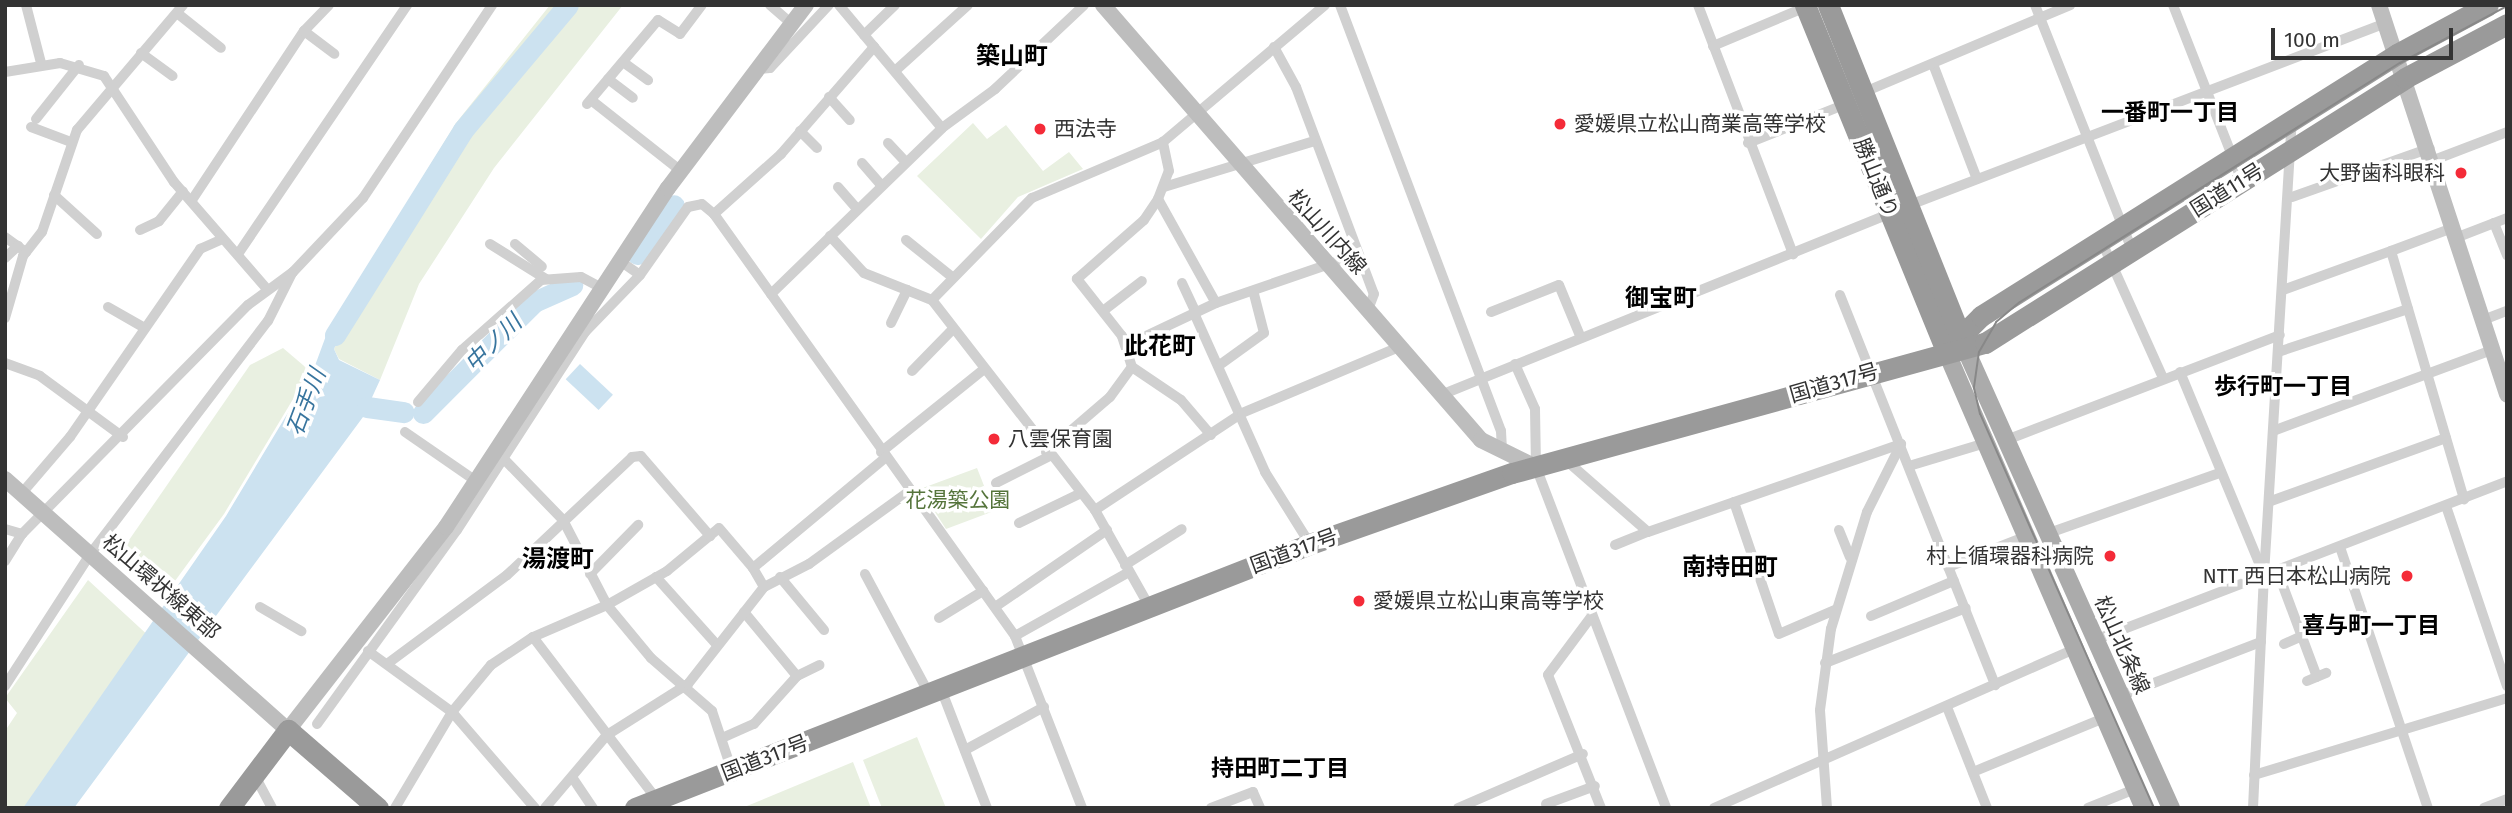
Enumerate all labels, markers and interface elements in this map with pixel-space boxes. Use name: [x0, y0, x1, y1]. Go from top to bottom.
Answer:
scale bar: [2274, 14, 2456, 58]
text: 100 m: [2284, 27, 2340, 53]
district label: 築山町: [976, 43, 1048, 71]
district label: 一番町一丁目: [2101, 98, 2239, 126]
place label: 愛媛県立松山商業高等学校: [1574, 111, 1826, 137]
place label: 西法寺: [1054, 116, 1117, 142]
marker: 愛媛県立松山商業高等学校: [1552, 116, 1568, 132]
marker: 西法寺: [1032, 121, 1048, 137]
street label: 勝山通り: [1849, 134, 1903, 222]
street label: 国道11号: [2186, 158, 2268, 222]
place label: 大野歯科眼科: [2319, 160, 2445, 186]
marker: 大野歯科眼科: [2451, 163, 2471, 183]
street label: 松山川内線: [1283, 185, 1371, 279]
district label: 御宝町: [1625, 285, 1697, 313]
water label: 中ノ川: [459, 309, 527, 377]
district label: 此花町: [1124, 333, 1196, 361]
street label: 国道317号: [1787, 358, 1881, 408]
water label: 石手川: [281, 365, 331, 439]
district label: 歩行町一丁目: [2214, 372, 2352, 400]
place label: 八雲保育園: [1008, 426, 1113, 452]
marker: 八雲保育園: [986, 431, 1002, 447]
park label: 花湯築公園: [906, 487, 1010, 513]
street label: 国道317号: [1247, 524, 1341, 578]
street label: 松山環状線東部: [97, 529, 225, 645]
place label: 村上循環器科病院: [1926, 543, 2094, 569]
district label: 湯渡町: [522, 546, 594, 574]
marker: 村上循環器科病院: [2100, 546, 2120, 566]
district label: 南持田町: [1682, 554, 1778, 582]
place label: NTT 西日本松山病院: [2202, 563, 2391, 589]
marker: NTT 西日本松山病院: [2397, 566, 2417, 586]
place label: 愛媛県立松山東高等学校: [1373, 588, 1604, 614]
street label: 松山北条線: [2089, 592, 2155, 698]
marker: 愛媛県立松山東高等学校: [1351, 593, 1367, 609]
district label: 喜与町一丁目: [2302, 611, 2440, 639]
street label: 国道317号: [718, 730, 812, 786]
district label: 持田町二丁目: [1211, 754, 1349, 782]

